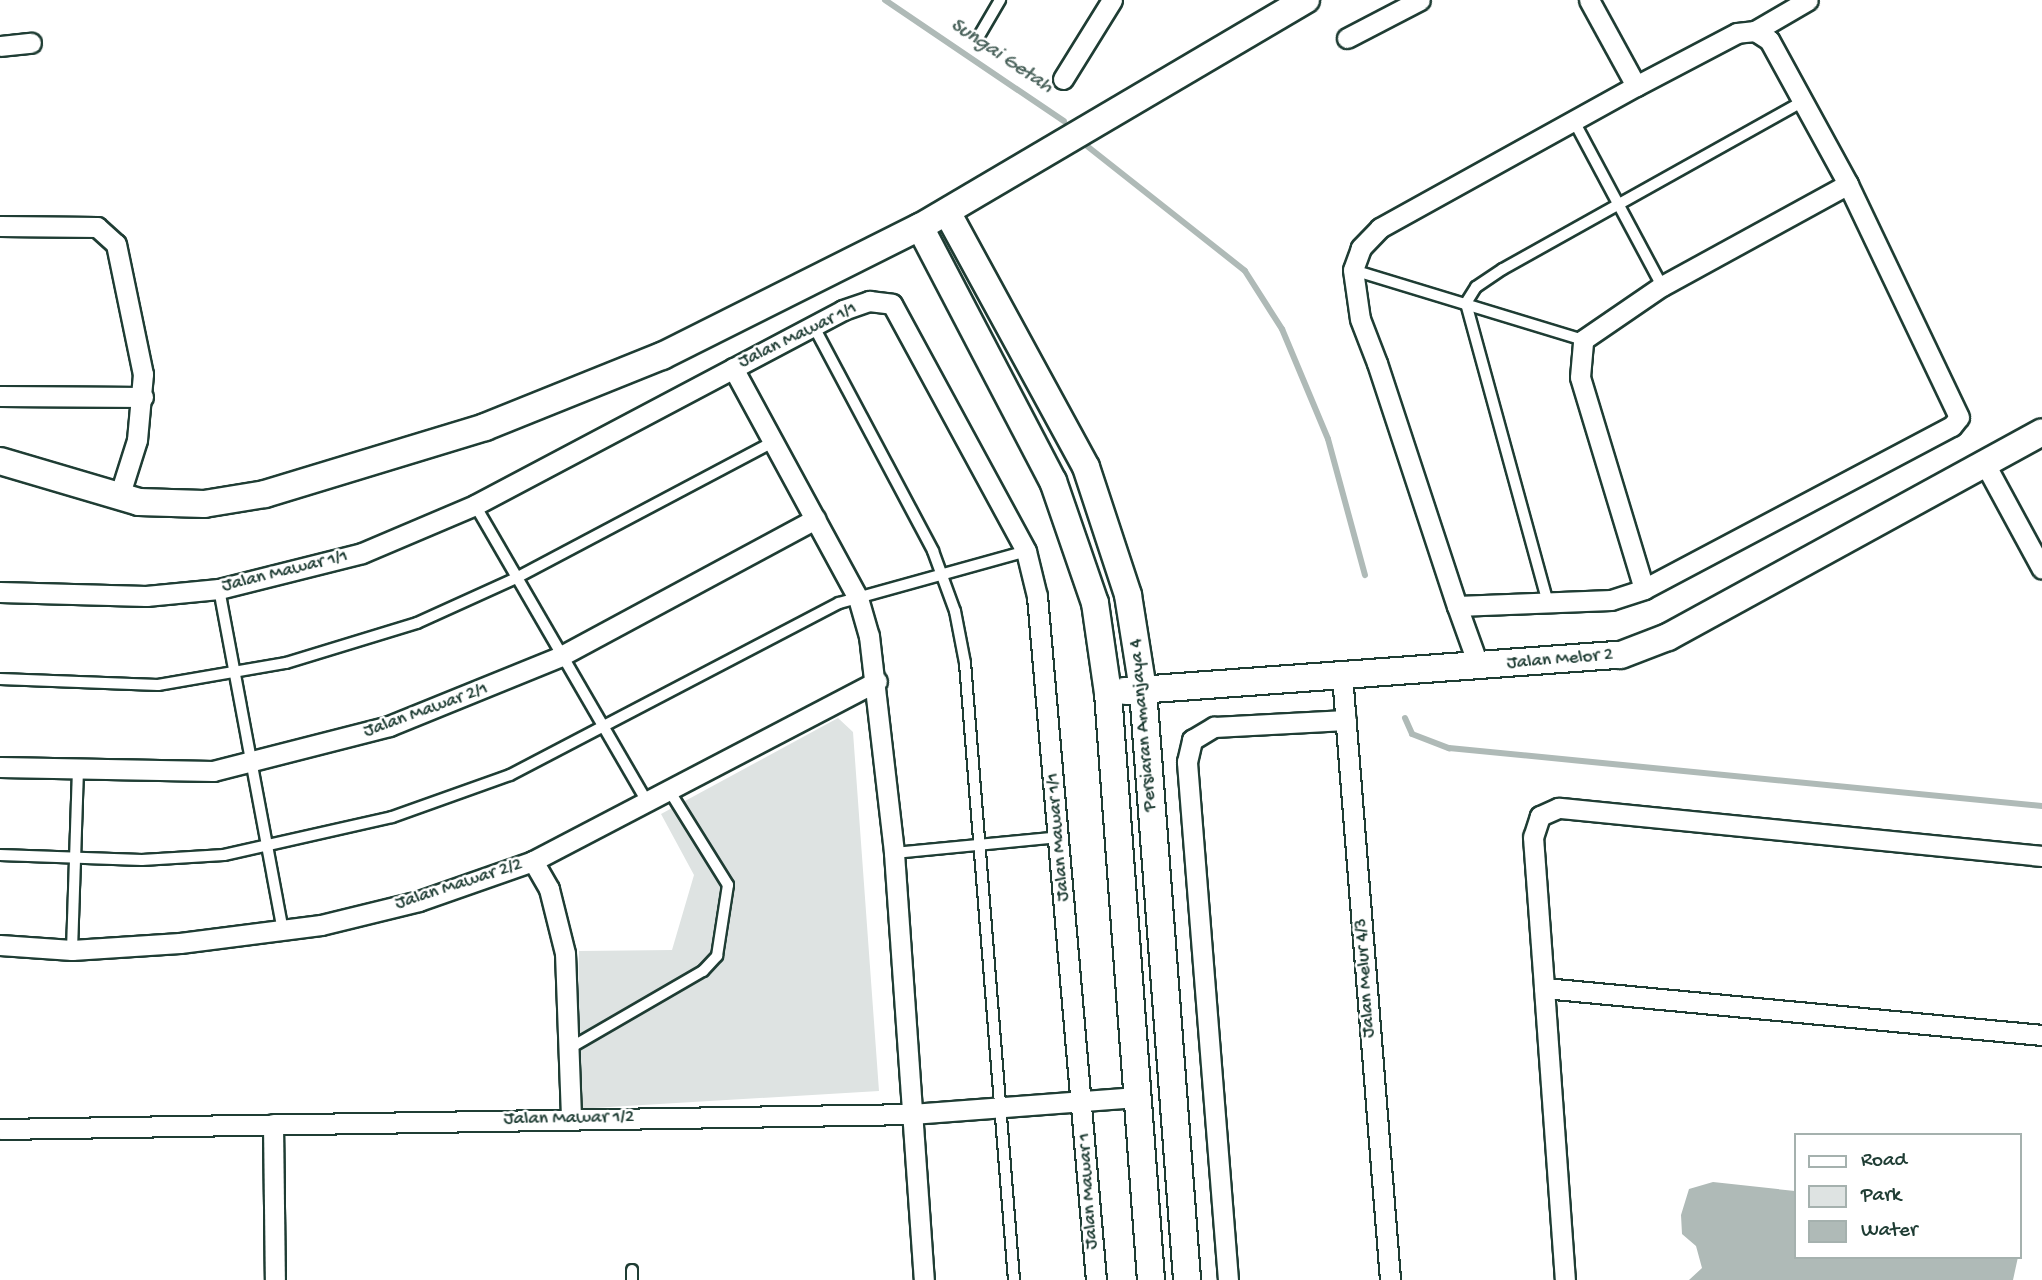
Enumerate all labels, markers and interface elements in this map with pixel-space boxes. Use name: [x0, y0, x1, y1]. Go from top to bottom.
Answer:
water label: Sungai Getah: [945, 13, 1057, 101]
street label: Jalan Mawar 1/1: [735, 297, 861, 375]
street label: Jalan Mawar 1/1: [220, 545, 350, 599]
street label: Persiaran Amanjaya 4: [1125, 638, 1163, 812]
street label: Jalan Melor 2: [1506, 644, 1614, 676]
street label: Jalan Mawar 2/1: [361, 678, 491, 744]
street label: Jalan Mawar 1/1: [1042, 772, 1076, 902]
street label: Jalan Mawar 2/2: [393, 854, 525, 916]
street label: Jalan Melur 4/3: [1350, 918, 1382, 1038]
street label: Jalan Mawar 1/2: [503, 1106, 635, 1132]
street label: Jalan Mawar 1: [1074, 1132, 1104, 1250]
legend: [1794, 1133, 2021, 1259]
text: Road: [1861, 1149, 1907, 1174]
text: Park: [1861, 1184, 1901, 1209]
text: Water: [1861, 1219, 1917, 1244]

